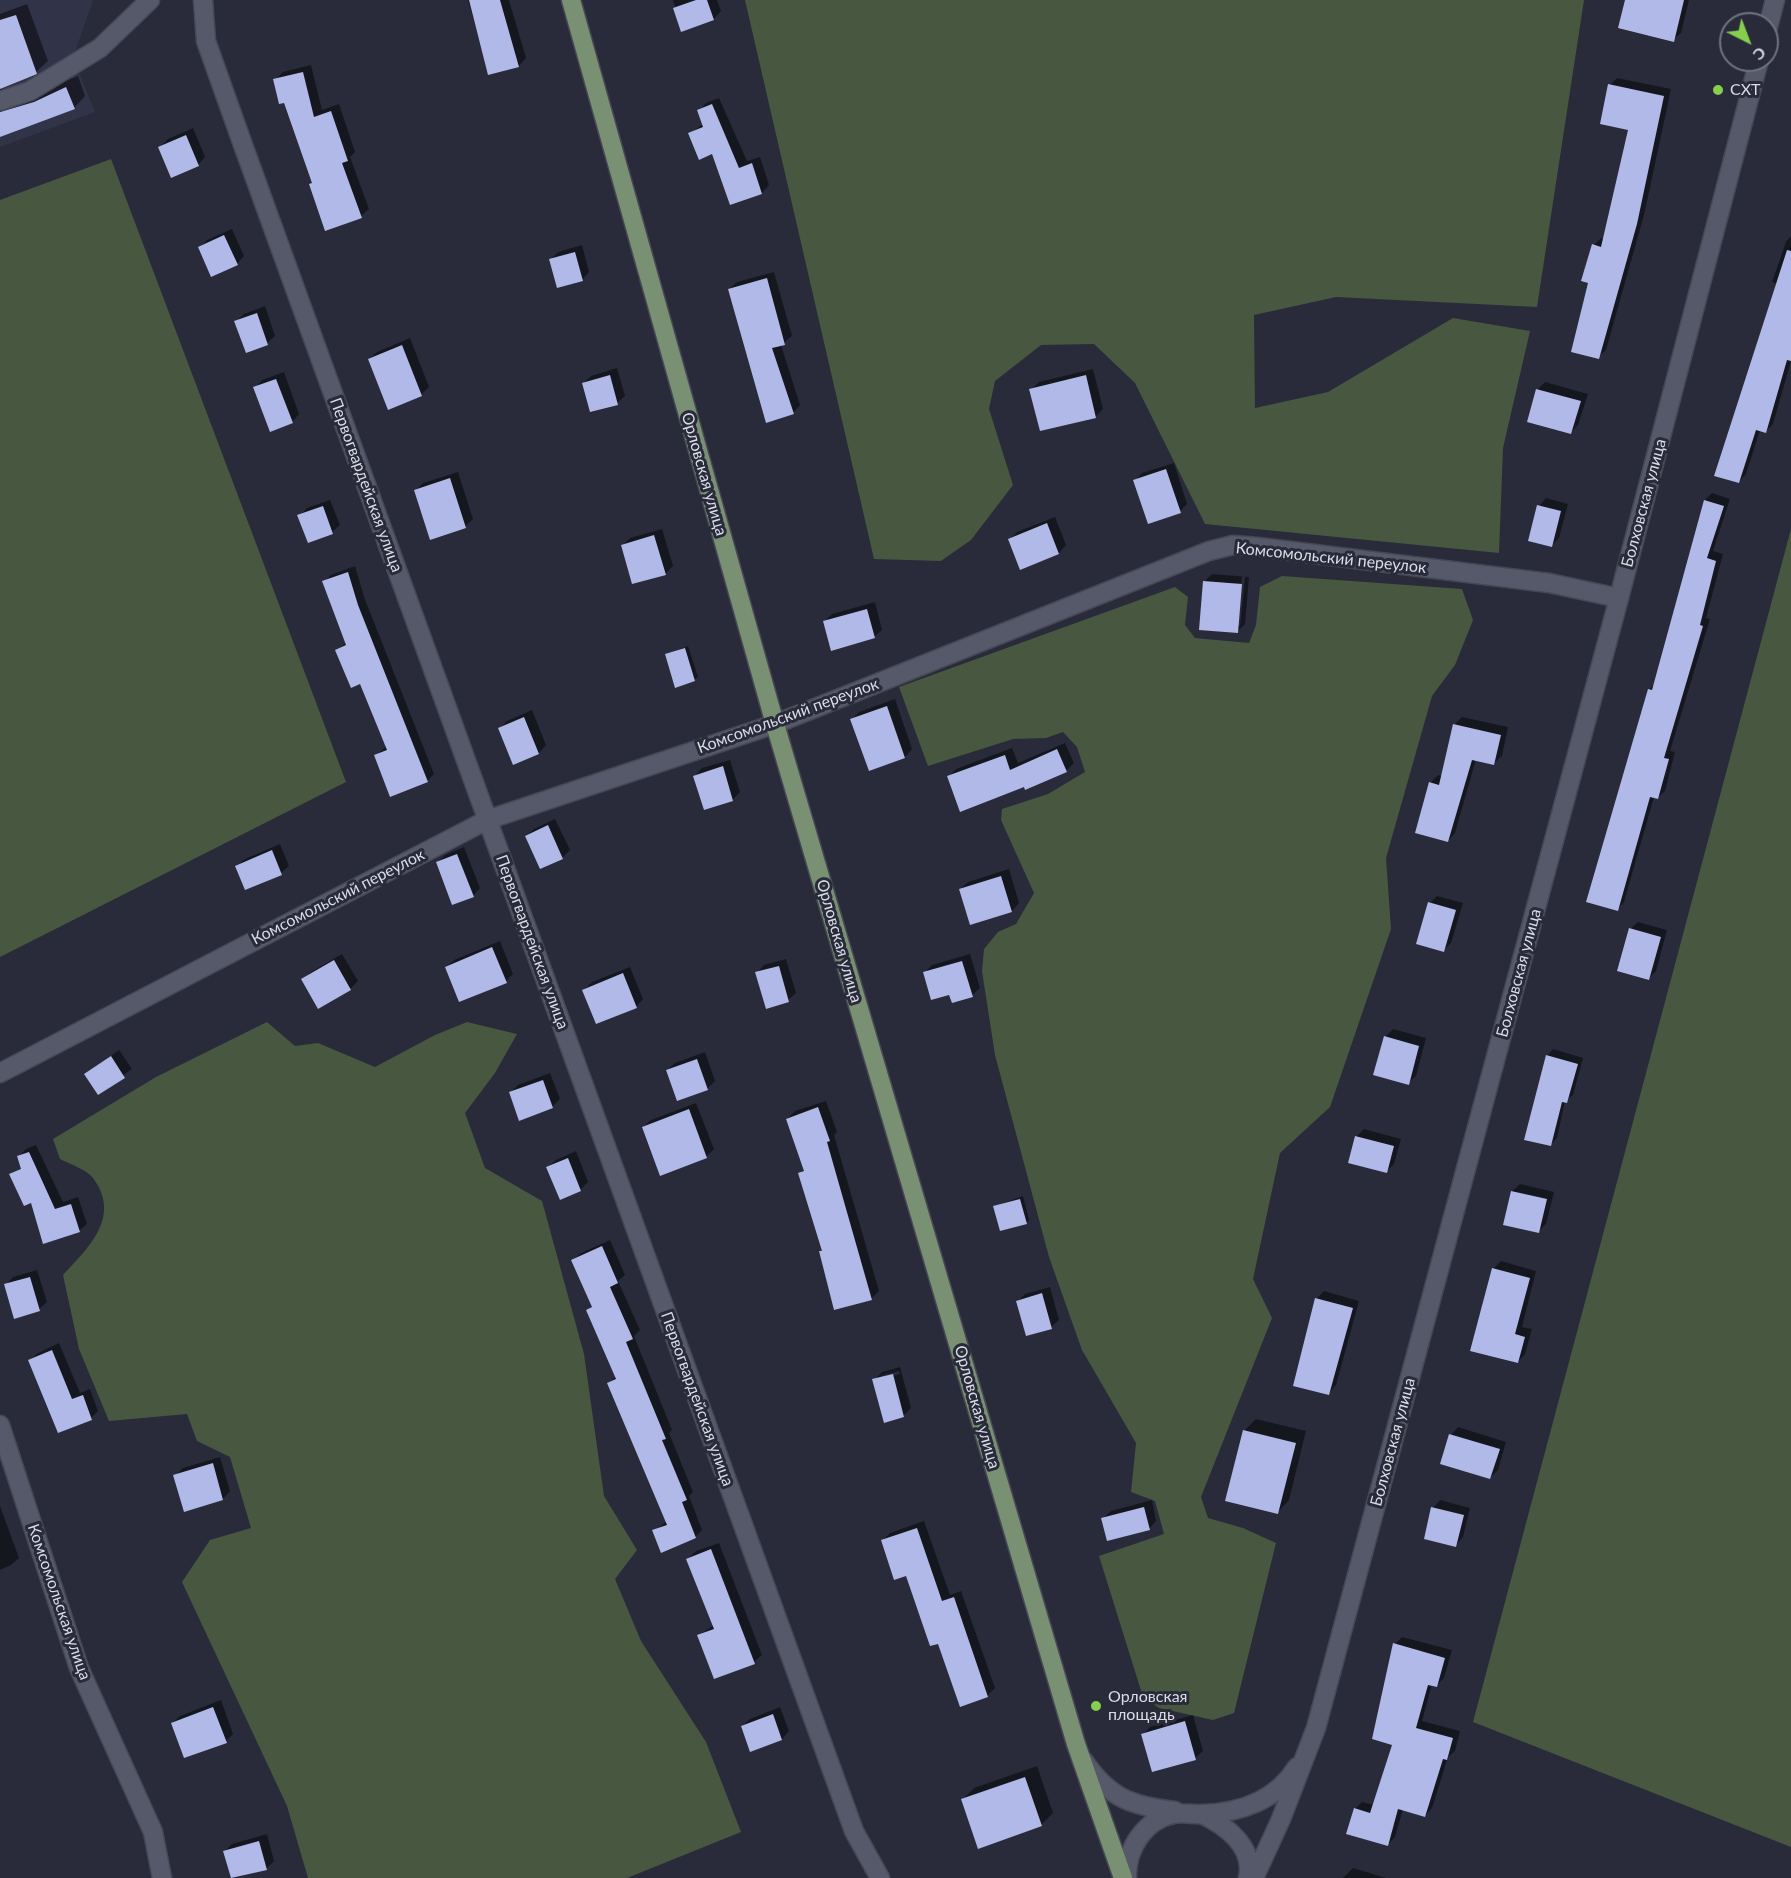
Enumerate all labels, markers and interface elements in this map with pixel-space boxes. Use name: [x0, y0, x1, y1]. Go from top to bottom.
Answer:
north arrow: [1719, 12, 1779, 72]
text: С: [1750, 44, 1770, 65]
place label: СХТ: [1730, 80, 1761, 100]
marker: СХТ: [1711, 83, 1725, 97]
street label: Первогвардейская улица: [326, 395, 406, 575]
street label: Орловская улица: [677, 410, 731, 538]
street label: Болховская улица: [1618, 437, 1670, 569]
street label: Комсомольский переулок: [1235, 538, 1427, 578]
street label: Комсомольский переулок: [695, 674, 881, 758]
street label: Комсомольский переулок: [248, 845, 428, 949]
street label: Первогвардейская улица: [492, 852, 572, 1032]
street label: Орловская улица: [812, 877, 866, 1005]
street label: Болховская улица: [1493, 907, 1545, 1039]
street label: Первогвардейская улица: [657, 1309, 737, 1489]
street label: Орловская улица: [950, 1343, 1004, 1471]
street label: Болховская улица: [1367, 1376, 1419, 1508]
street label: Комсомольская улица: [23, 1521, 95, 1683]
place label: Орловская площадь: [1108, 1687, 1188, 1725]
marker: Орловская площадь: [1089, 1699, 1103, 1713]

